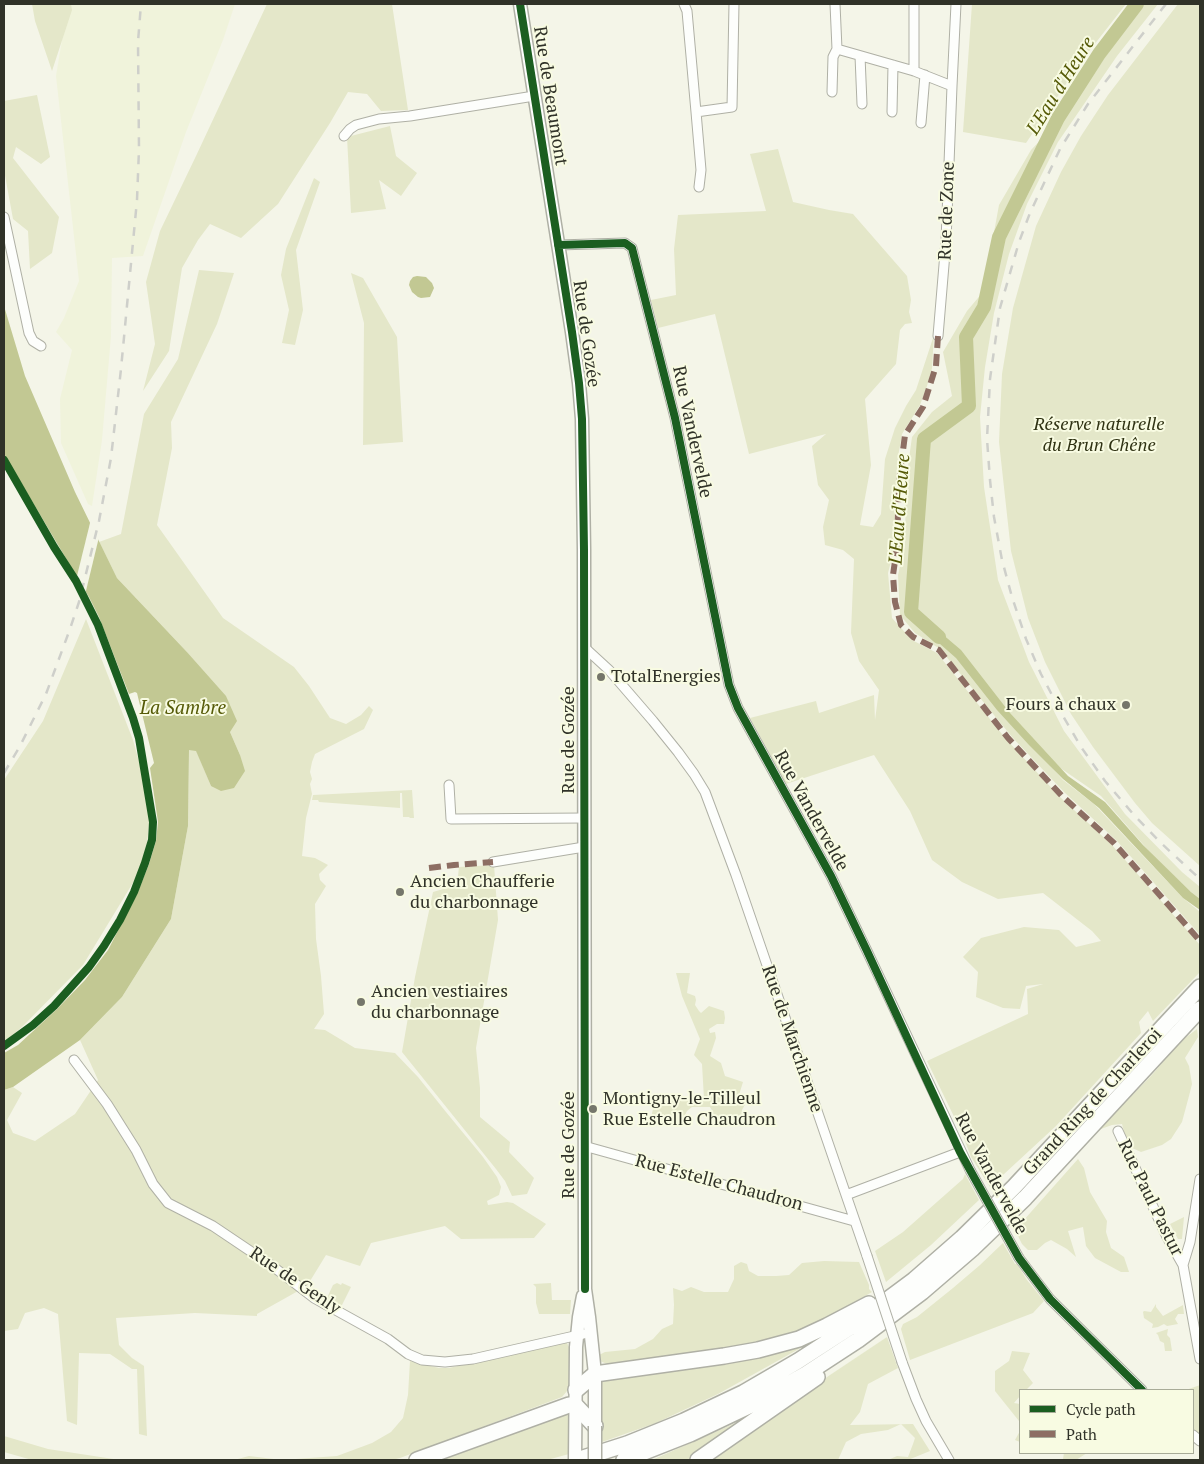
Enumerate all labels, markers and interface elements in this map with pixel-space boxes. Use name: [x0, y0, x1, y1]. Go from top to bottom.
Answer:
street label: Rue de Beaumont: [528, 25, 572, 167]
water label: L'Eau d'Heure: [1022, 33, 1100, 139]
street label: Rue de Zone: [934, 161, 960, 261]
street label: Rue de Gozée: [568, 279, 604, 389]
street label: Rue Vandervelde: [667, 364, 717, 500]
park label: Réserve naturelle du Brun Chêne: [1034, 414, 1164, 456]
water label: L'Eau d'Heure: [885, 453, 915, 565]
place label: TotalEnergies: [611, 666, 721, 688]
marker: TotalEnergies: [595, 671, 607, 683]
street label: Rue de Gozée: [558, 686, 580, 794]
place label: Fours à chaux: [1006, 694, 1116, 716]
water label: La Sambre: [140, 698, 226, 720]
marker: Fours à chaux: [1120, 699, 1132, 711]
street label: Rue Vandervelde: [769, 747, 853, 875]
place label: Ancien Chaufferie du charbonnage: [410, 871, 555, 914]
marker: Ancien Chaufferie du charbonnage: [394, 886, 406, 898]
street label: Rue de Marchienne: [757, 963, 827, 1115]
place label: Ancien vestiaires du charbonnage: [371, 981, 508, 1024]
marker: Ancien vestiaires du charbonnage: [355, 996, 367, 1008]
street label: Grand Ring de Charleroi: [1019, 1024, 1167, 1180]
place label: Montigny-le-Tilleul Rue Estelle Chaudron: [603, 1088, 776, 1130]
street label: Rue de Gozée: [558, 1091, 580, 1199]
marker: Montigny-le-Tilleul Rue Estelle Chaudron: [587, 1103, 599, 1115]
street label: Rue Vandervelde: [950, 1110, 1032, 1238]
street label: Rue Paul Pastur: [1113, 1136, 1187, 1260]
street label: Rue Estelle Chaudron: [633, 1150, 805, 1216]
street label: Rue de Genly: [245, 1243, 345, 1319]
legend: [1019, 1389, 1194, 1454]
text: Cycle path: [1066, 1399, 1136, 1419]
text: Path: [1066, 1424, 1097, 1444]

